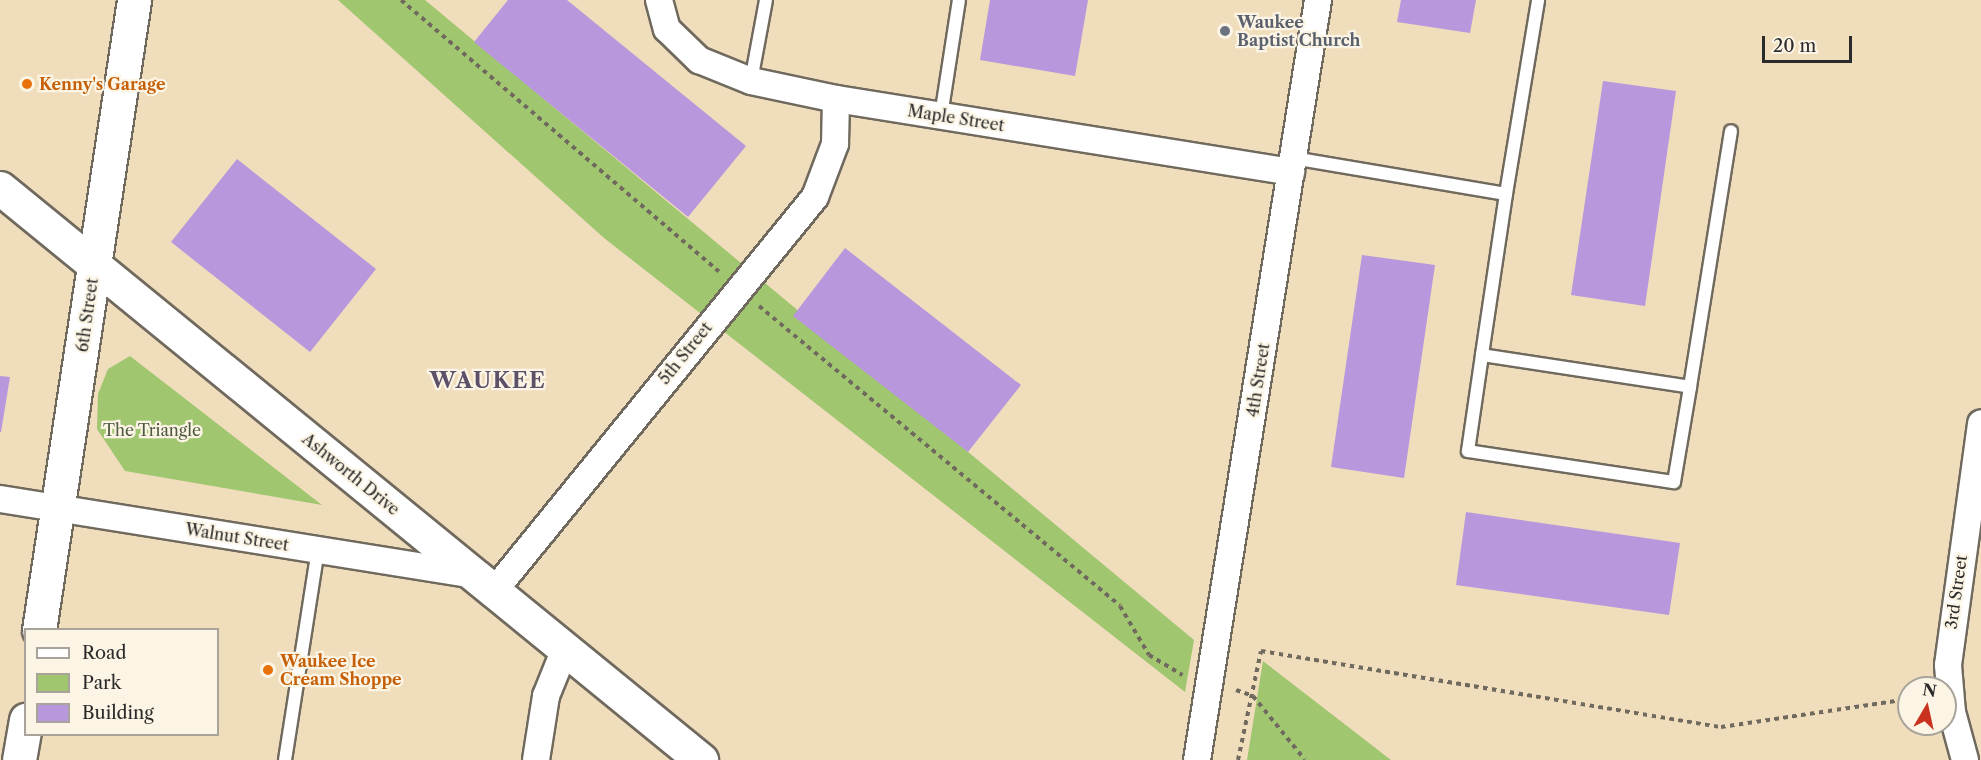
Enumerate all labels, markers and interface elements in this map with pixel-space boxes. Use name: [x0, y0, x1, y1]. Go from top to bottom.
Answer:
place label: Waukee Baptist Church: [1237, 12, 1361, 50]
marker: Waukee Baptist Church: [1218, 24, 1232, 38]
scale bar: [1765, 24, 1855, 62]
text: 20 m: [1773, 35, 1816, 57]
place label: Kenny's Garage: [39, 74, 166, 94]
marker: Kenny's Garage: [20, 77, 34, 91]
street label: Maple Street: [906, 101, 1006, 135]
street label: 6th Street: [72, 277, 102, 353]
street label: 5th Street: [654, 318, 716, 388]
street label: 4th Street: [1243, 342, 1273, 418]
district label: WAUKEE: [429, 368, 547, 394]
park label: The Triangle: [103, 420, 201, 440]
street label: Ashworth Drive: [299, 429, 403, 519]
street label: Walnut Street: [184, 519, 290, 555]
street label: 3rd Street: [1941, 554, 1971, 630]
legend: [24, 628, 219, 736]
text: Road: [82, 642, 127, 664]
place label: Waukee Ice Cream Shoppe: [280, 651, 402, 689]
marker: Waukee Ice Cream Shoppe: [261, 663, 275, 677]
text: Park: [82, 672, 121, 694]
north arrow: [1897, 676, 1957, 736]
text: N: [1921, 679, 1938, 701]
text: Building: [82, 702, 154, 724]

